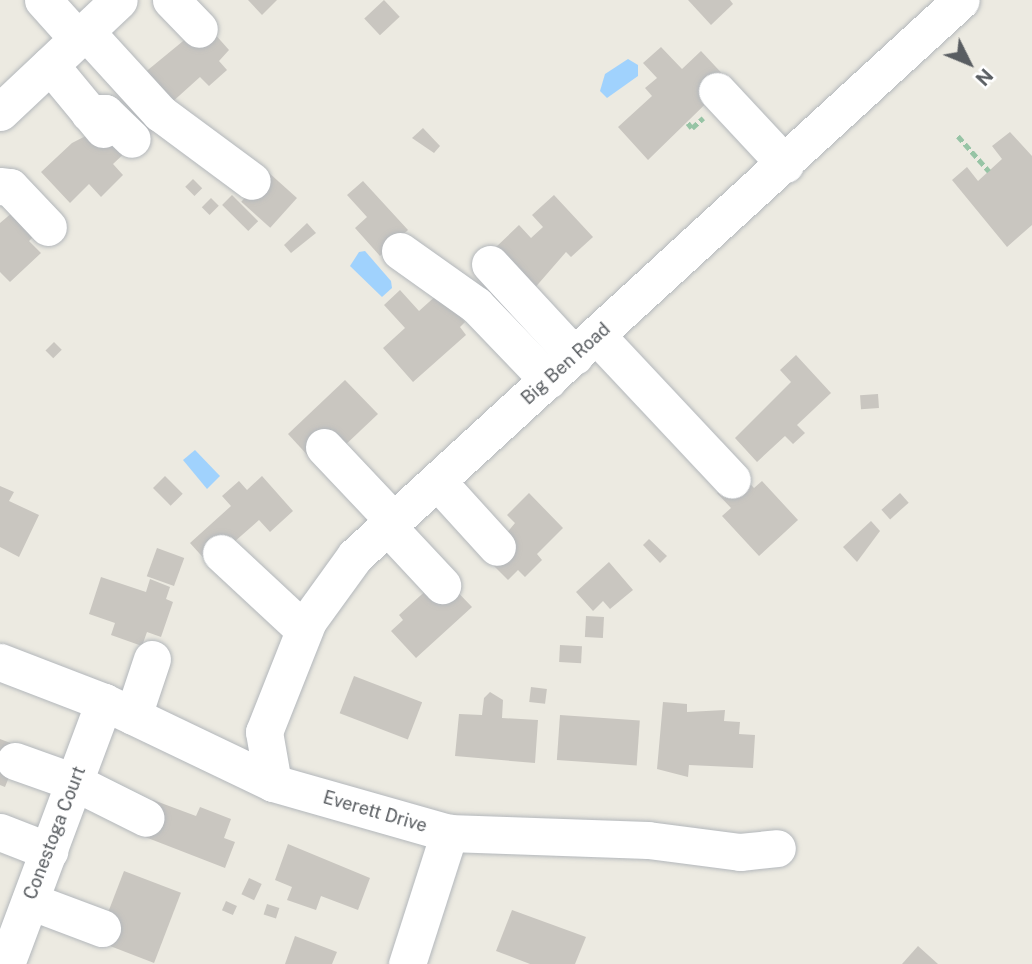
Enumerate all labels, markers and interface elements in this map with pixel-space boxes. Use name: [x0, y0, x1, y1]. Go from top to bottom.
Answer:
north arrow: [934, 28, 1004, 98]
text: N: [971, 64, 997, 90]
street label: Big Ben Road: [517, 319, 615, 409]
street label: Conestoga Court: [20, 763, 90, 903]
street label: Everett Drive: [320, 787, 430, 837]

